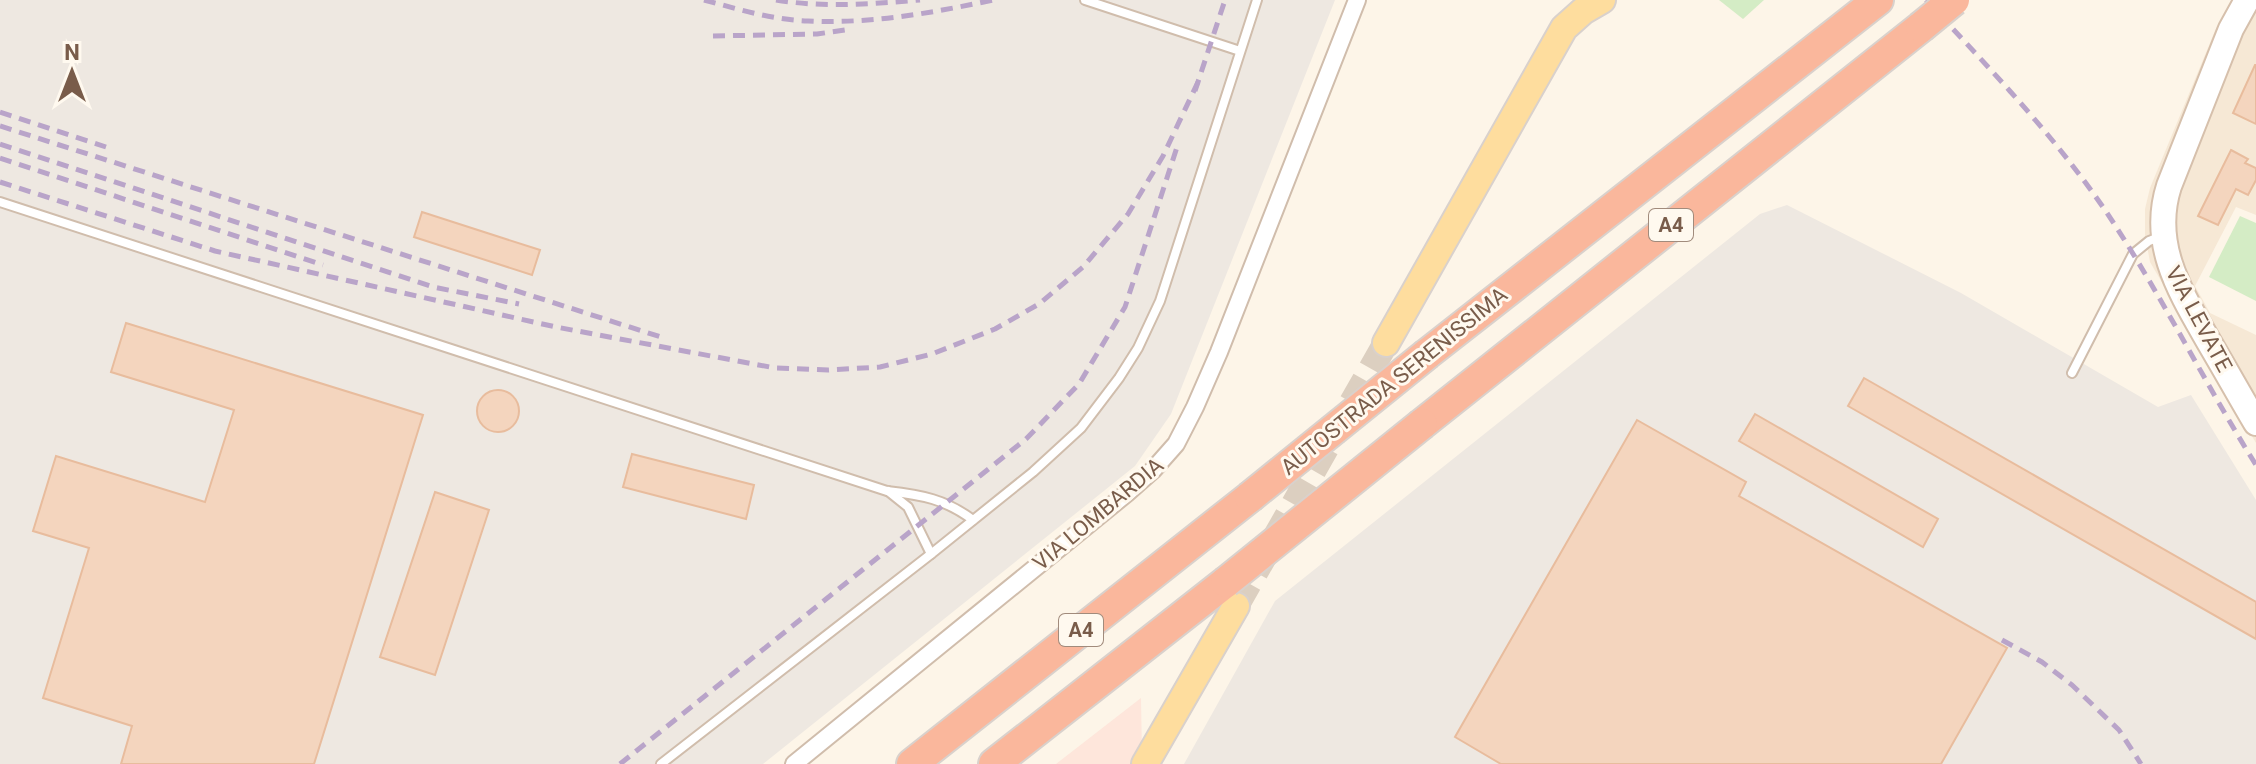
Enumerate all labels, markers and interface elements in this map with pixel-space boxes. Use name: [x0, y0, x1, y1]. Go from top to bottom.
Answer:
north arrow: [32, 32, 112, 112]
text: N: [64, 40, 80, 65]
road number: A4: [1649, 209, 1693, 241]
street label: VIA LEVATE: [2161, 262, 2237, 376]
street label: AUTOSTRADA SERENISSIMA: [1276, 282, 1513, 480]
street label: VIA LOMBARDIA: [1028, 452, 1169, 576]
road number: A4: [1059, 614, 1103, 646]

